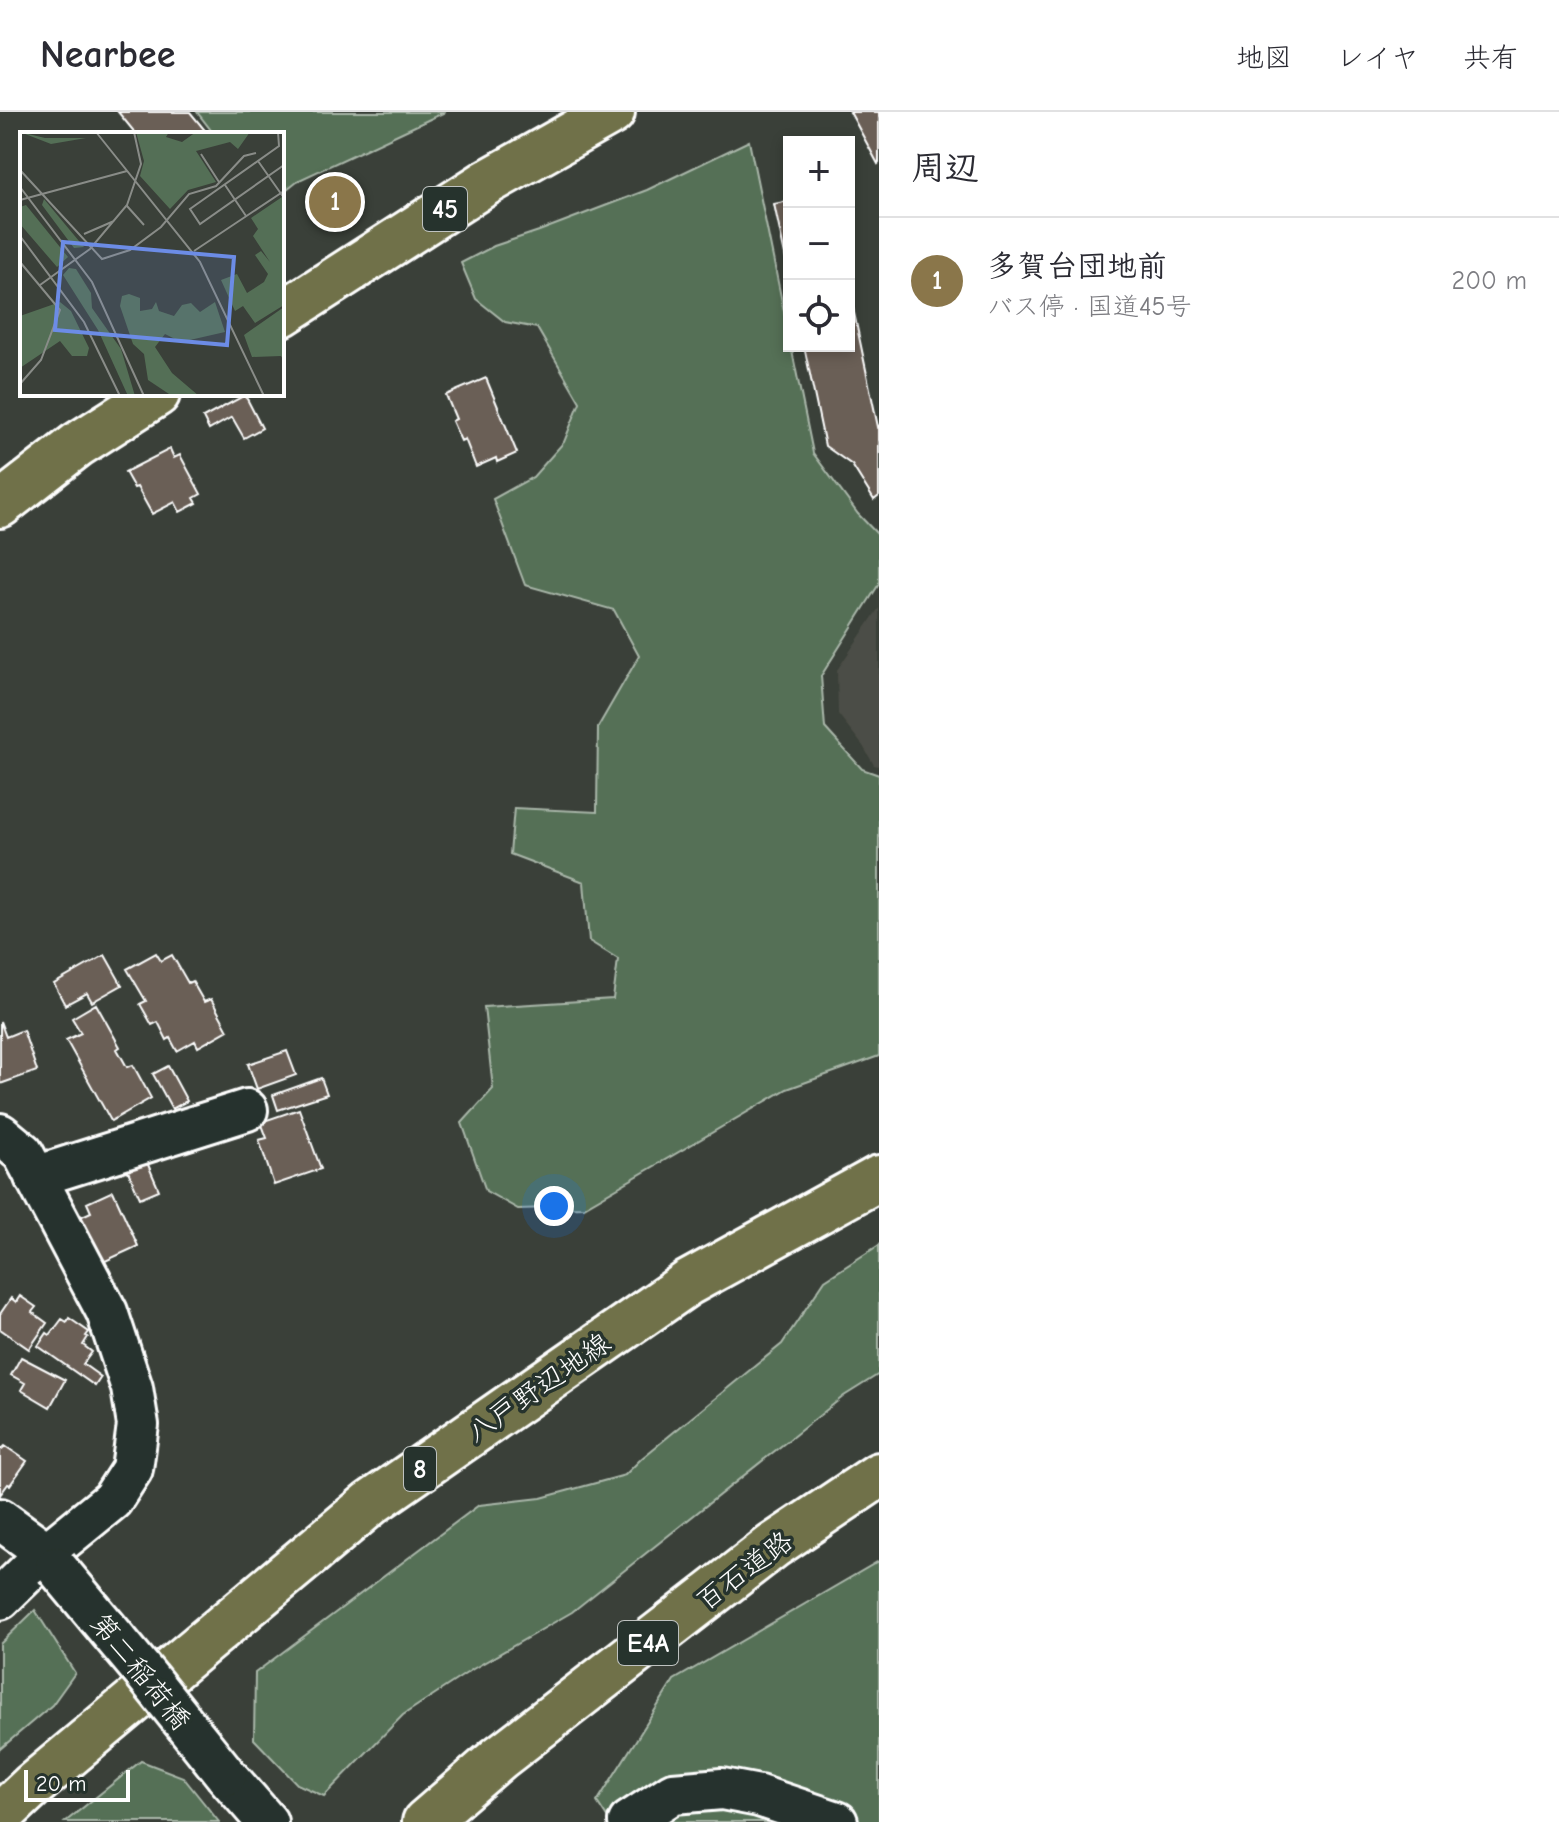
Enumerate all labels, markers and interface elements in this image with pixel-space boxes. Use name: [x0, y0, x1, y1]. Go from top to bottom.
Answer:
text: Nearbee: [40, 33, 175, 77]
text: 地図: [1236, 42, 1292, 74]
text: レイヤ: [1336, 42, 1419, 74]
text: 共有: [1463, 42, 1519, 74]
inset map: [20, 132, 284, 396]
map controls: [783, 136, 855, 352]
button: +: [783, 136, 855, 208]
text: 周辺: [911, 148, 979, 188]
pin: 1: [309, 172, 361, 232]
road number: 45: [423, 187, 467, 231]
button: −: [783, 208, 855, 280]
text: 多賀台団地前: [987, 249, 1167, 284]
text: 1: [932, 266, 942, 296]
text: 200 m: [1452, 266, 1527, 296]
button: locate: [783, 280, 855, 352]
text: バス停 · 国道45号: [987, 292, 1192, 322]
your location: [534, 1186, 574, 1226]
street label: 八戸野辺地線: [461, 1327, 617, 1449]
road number: 8: [404, 1447, 436, 1491]
street label: 百石道路: [690, 1524, 799, 1617]
street label: 第二稲荷橋: [84, 1607, 197, 1736]
road number: E4A: [618, 1621, 678, 1665]
scale bar: [24, 1766, 130, 1802]
text: 20 m: [36, 1771, 86, 1797]

